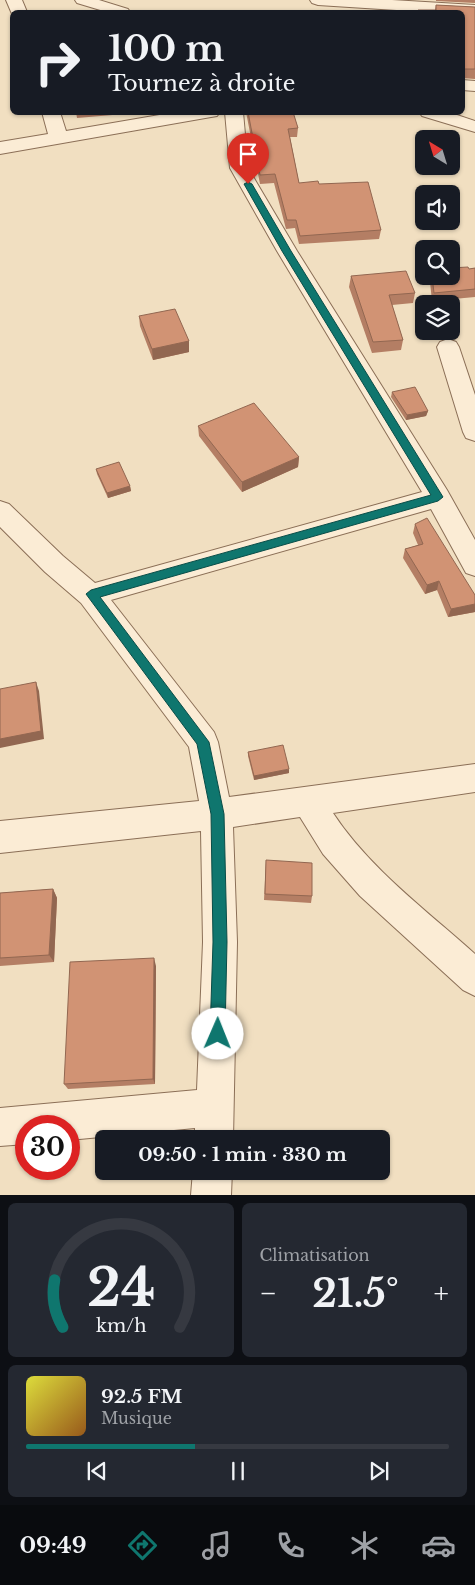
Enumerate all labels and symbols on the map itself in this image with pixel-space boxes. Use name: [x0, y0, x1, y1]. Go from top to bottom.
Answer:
north arrow: [415, 130, 460, 175]
pin: [227, 133, 269, 184]
position arrow: [191, 1007, 243, 1059]
speed limit sign: 30: [15, 1115, 80, 1180]

